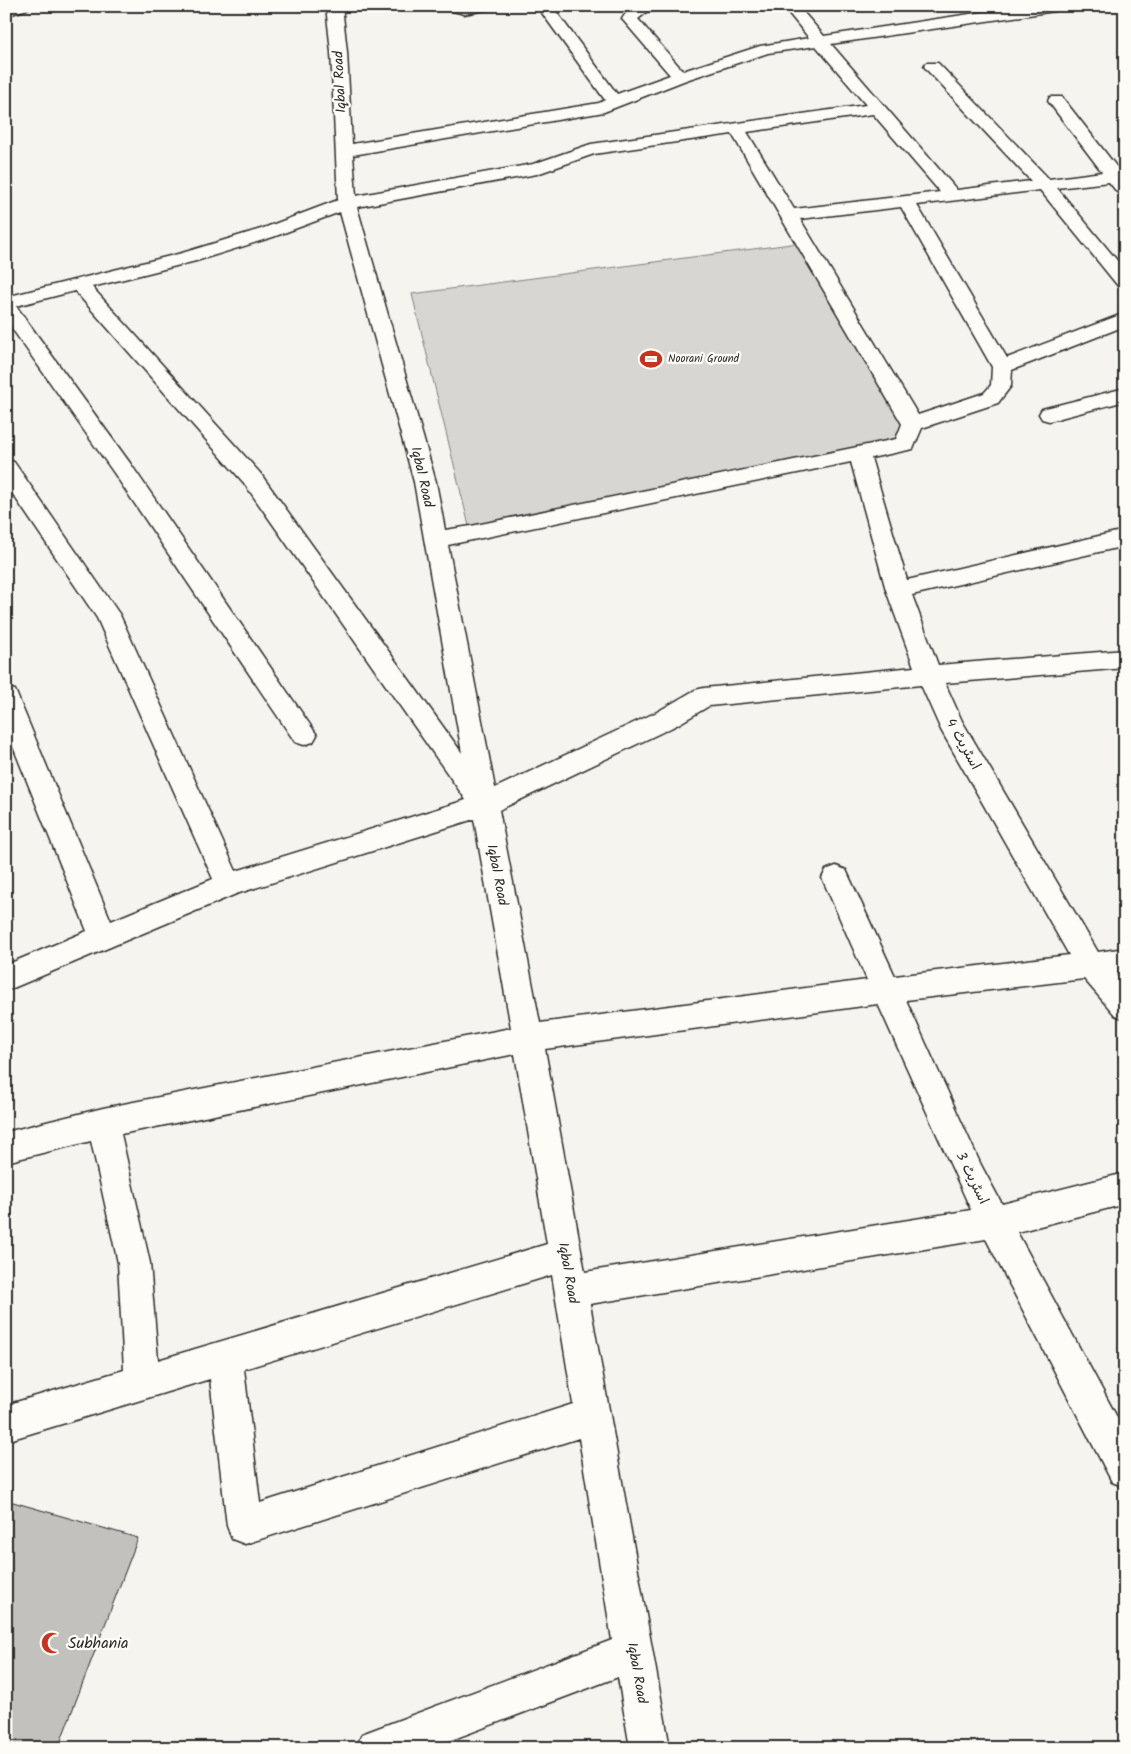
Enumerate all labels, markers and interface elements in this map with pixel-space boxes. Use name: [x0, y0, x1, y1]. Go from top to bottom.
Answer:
street label: Iqbal Road: [327, 49, 353, 114]
sports icon: Noorani Ground: [638, 346, 664, 372]
place label: Noorani Ground: [668, 350, 740, 368]
street label: Iqbal Road: [404, 444, 440, 511]
street label: اسٹریٹ 4: [940, 714, 986, 774]
street label: Iqbal Road: [480, 842, 514, 909]
street label: اسٹریٹ 3: [950, 1148, 994, 1208]
street label: Iqbal Road: [552, 1241, 584, 1306]
mosque icon: Subhania: [39, 1630, 65, 1656]
place label: Subhania: [68, 1631, 129, 1656]
street label: Iqbal Road: [621, 1641, 653, 1706]

